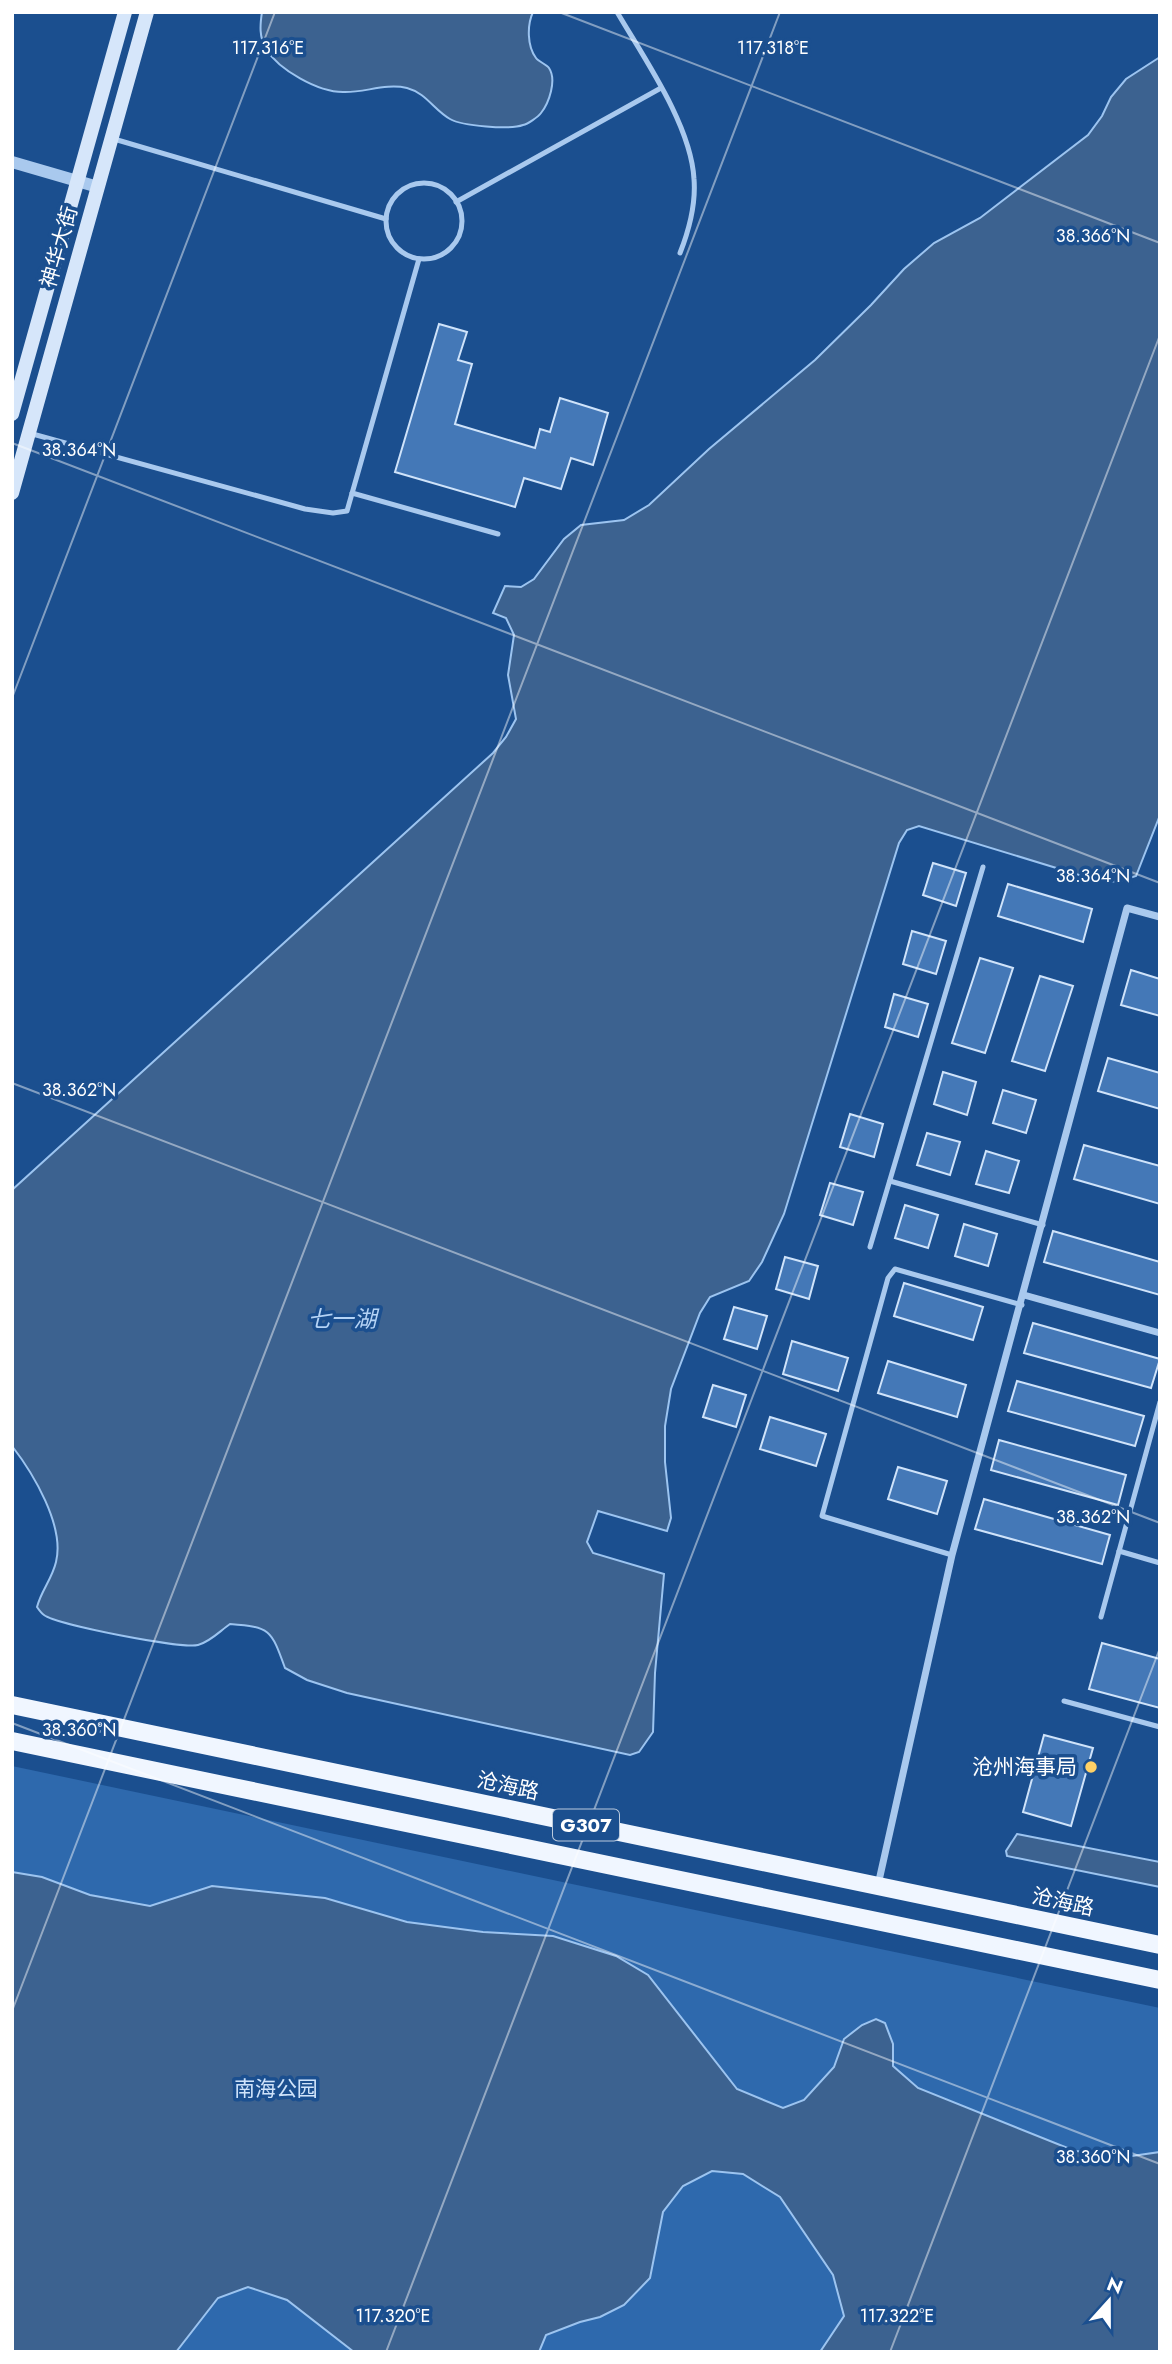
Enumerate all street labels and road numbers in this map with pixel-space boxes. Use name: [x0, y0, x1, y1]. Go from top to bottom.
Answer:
street label: 神华大街: [33, 202, 85, 292]
street label: 沧海路: [474, 1765, 542, 1807]
road number: G307: [553, 1810, 619, 1840]
street label: 沧海路: [1029, 1881, 1097, 1923]

